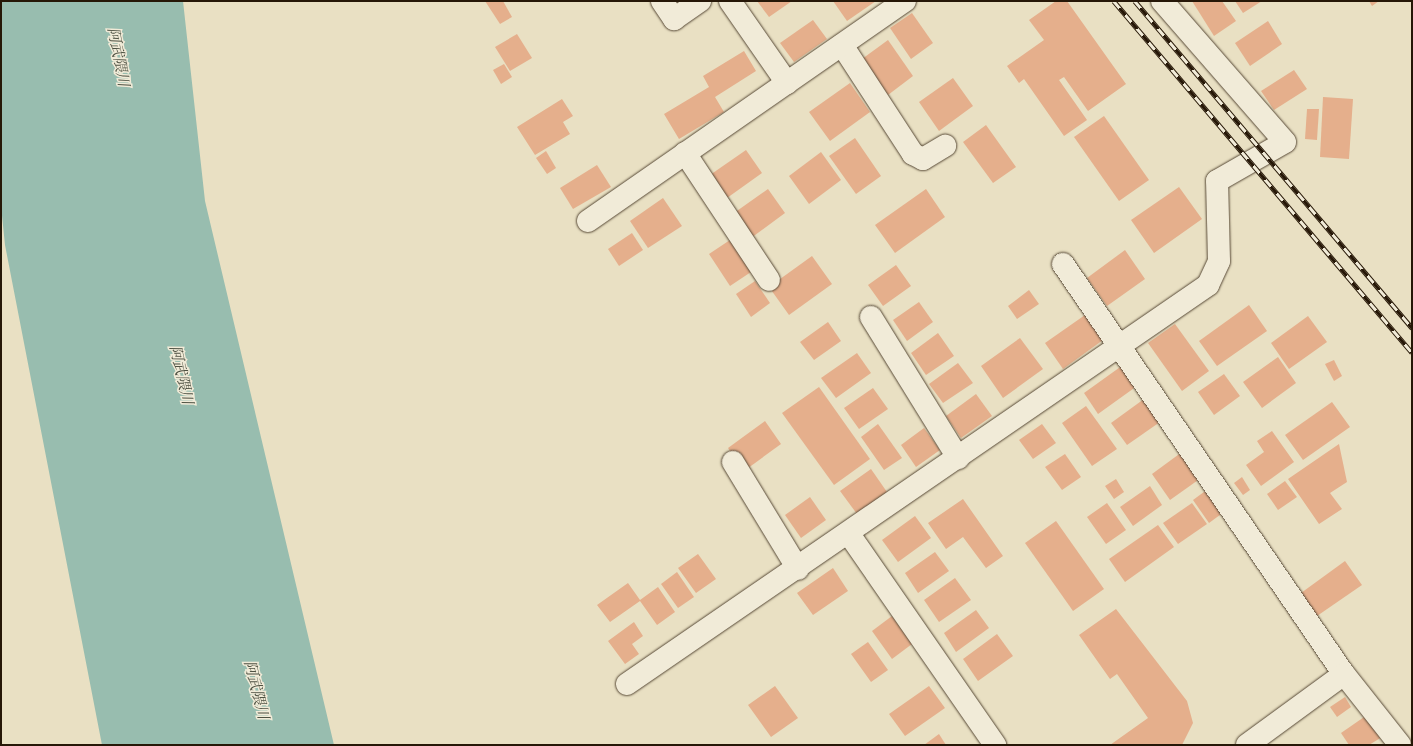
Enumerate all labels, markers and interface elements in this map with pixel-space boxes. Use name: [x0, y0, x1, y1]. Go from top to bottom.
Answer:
water label: 阿武隈川: [103, 26, 133, 88]
water label: 阿武隈川: [165, 344, 197, 406]
water label: 阿武隈川: [240, 659, 272, 721]

